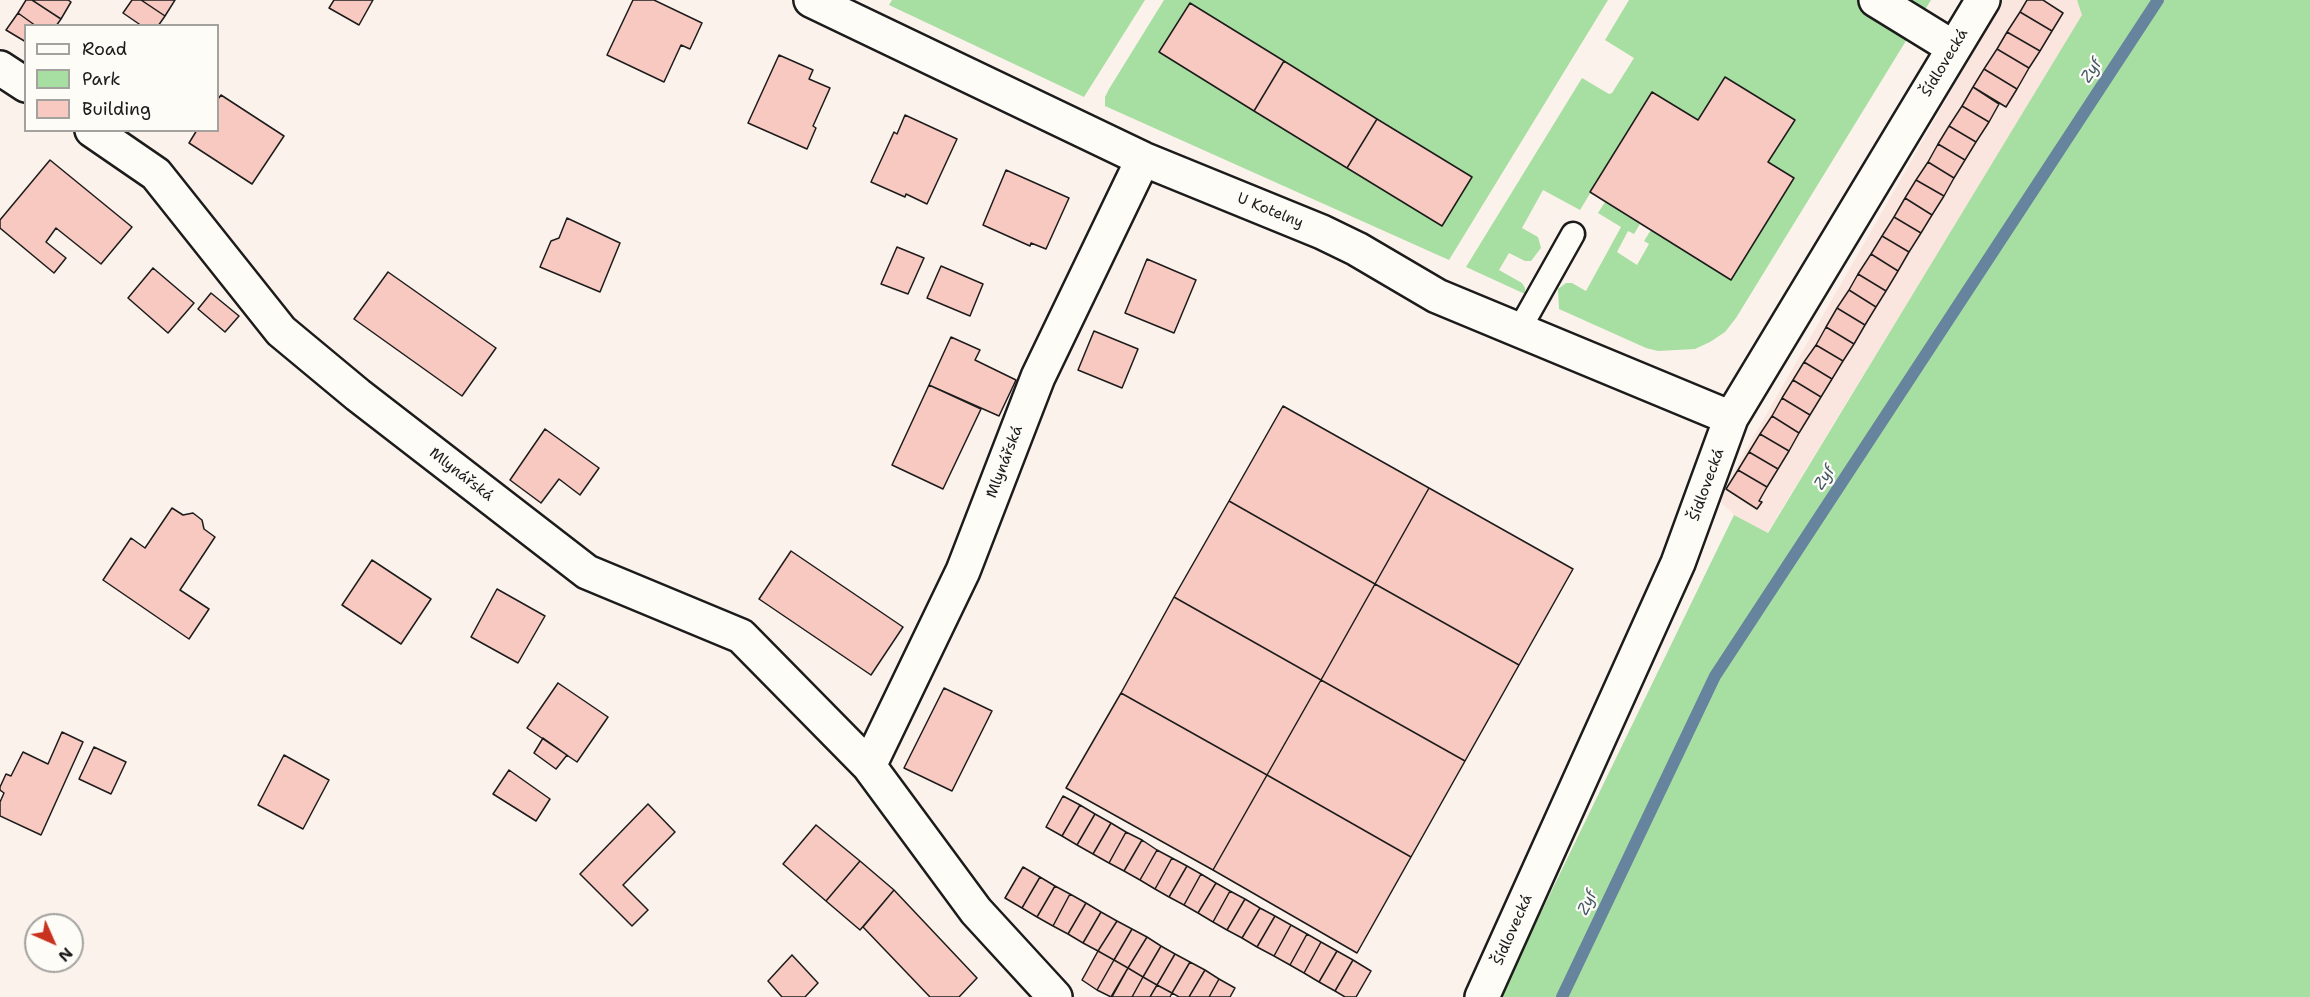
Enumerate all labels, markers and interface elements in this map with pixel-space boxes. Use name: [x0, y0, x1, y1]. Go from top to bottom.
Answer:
legend: [24, 24, 219, 132]
street label: Šídlovecká: [1918, 26, 1972, 100]
text: Road: [82, 37, 127, 61]
water label: Zyf: [2077, 55, 2107, 87]
text: Park: [82, 67, 121, 91]
text: Building: [82, 97, 151, 121]
street label: U Kotelny: [1234, 190, 1306, 232]
street label: Mlynářská: [983, 423, 1027, 501]
street label: Mlynářská: [425, 444, 497, 506]
street label: Šídlovecká: [1686, 446, 1728, 524]
water label: Zyf: [1810, 462, 1840, 494]
water label: Zyf: [1574, 888, 1602, 918]
street label: Šídlovecká: [1489, 892, 1537, 968]
north arrow: [24, 913, 84, 973]
text: N: [54, 943, 78, 967]

